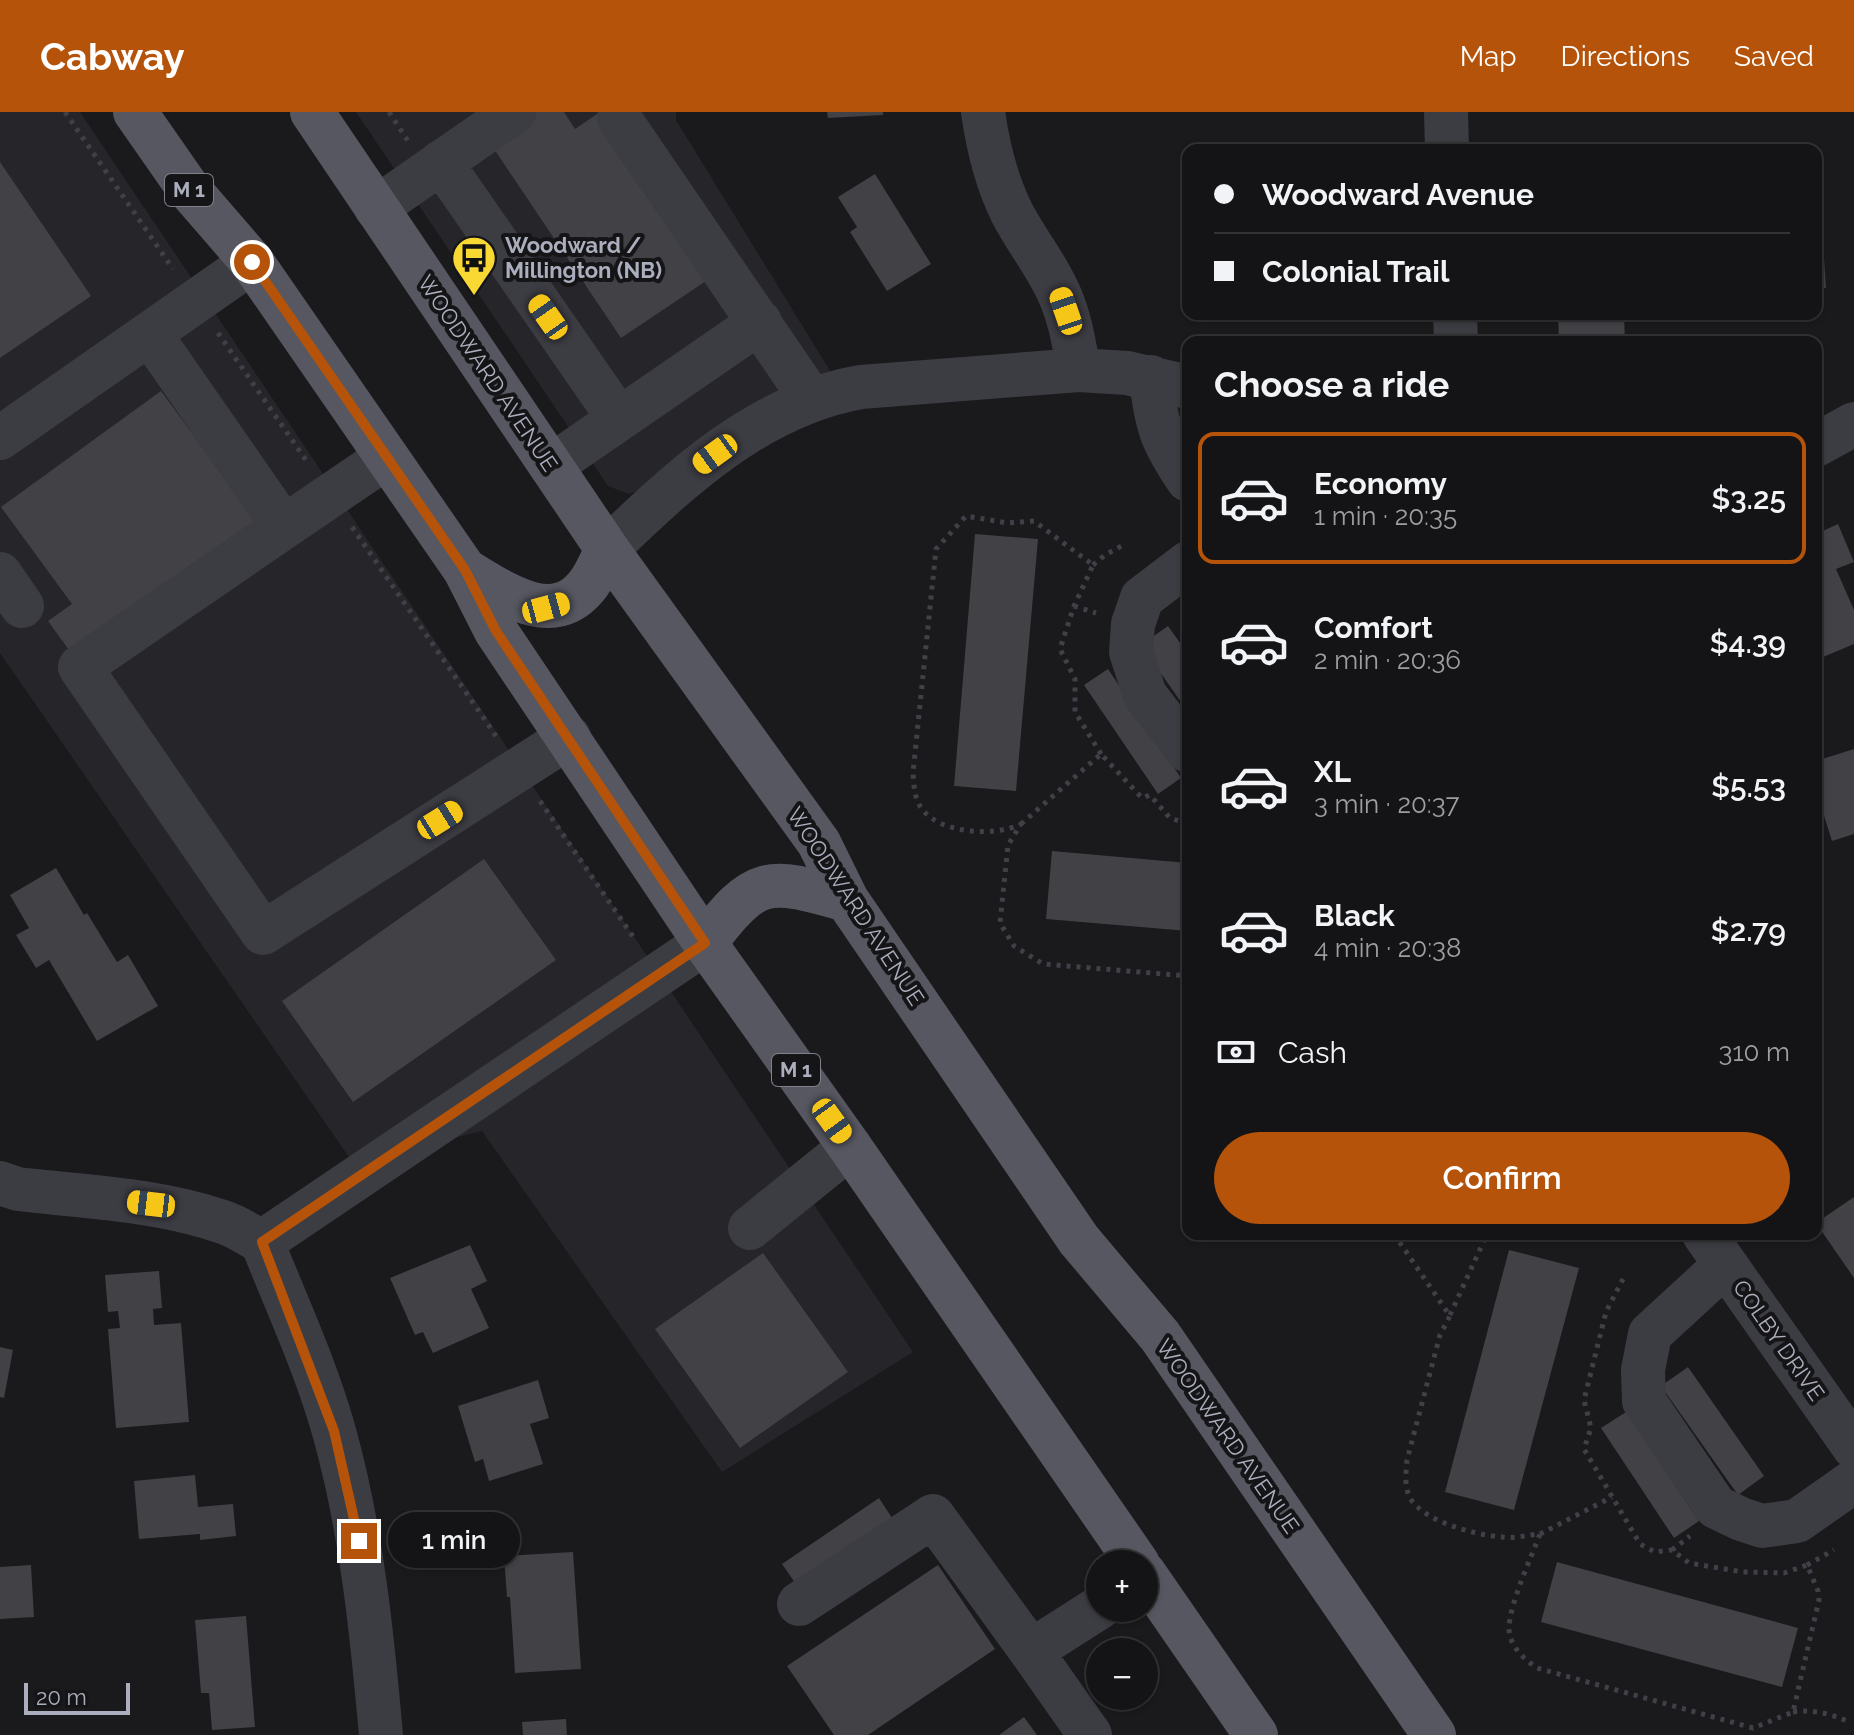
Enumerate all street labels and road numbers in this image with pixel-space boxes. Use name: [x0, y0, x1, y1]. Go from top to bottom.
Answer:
road number: M 1: [165, 174, 213, 206]
street label: WOODWARD AVENUE: [413, 270, 563, 476]
street label: WOODWARD AVENUE: [782, 802, 930, 1010]
road number: M 1: [772, 1054, 820, 1086]
street label: COLBY DRIVE: [1728, 1275, 1830, 1405]
street label: WOODWARD AVENUE: [1151, 1334, 1305, 1538]

